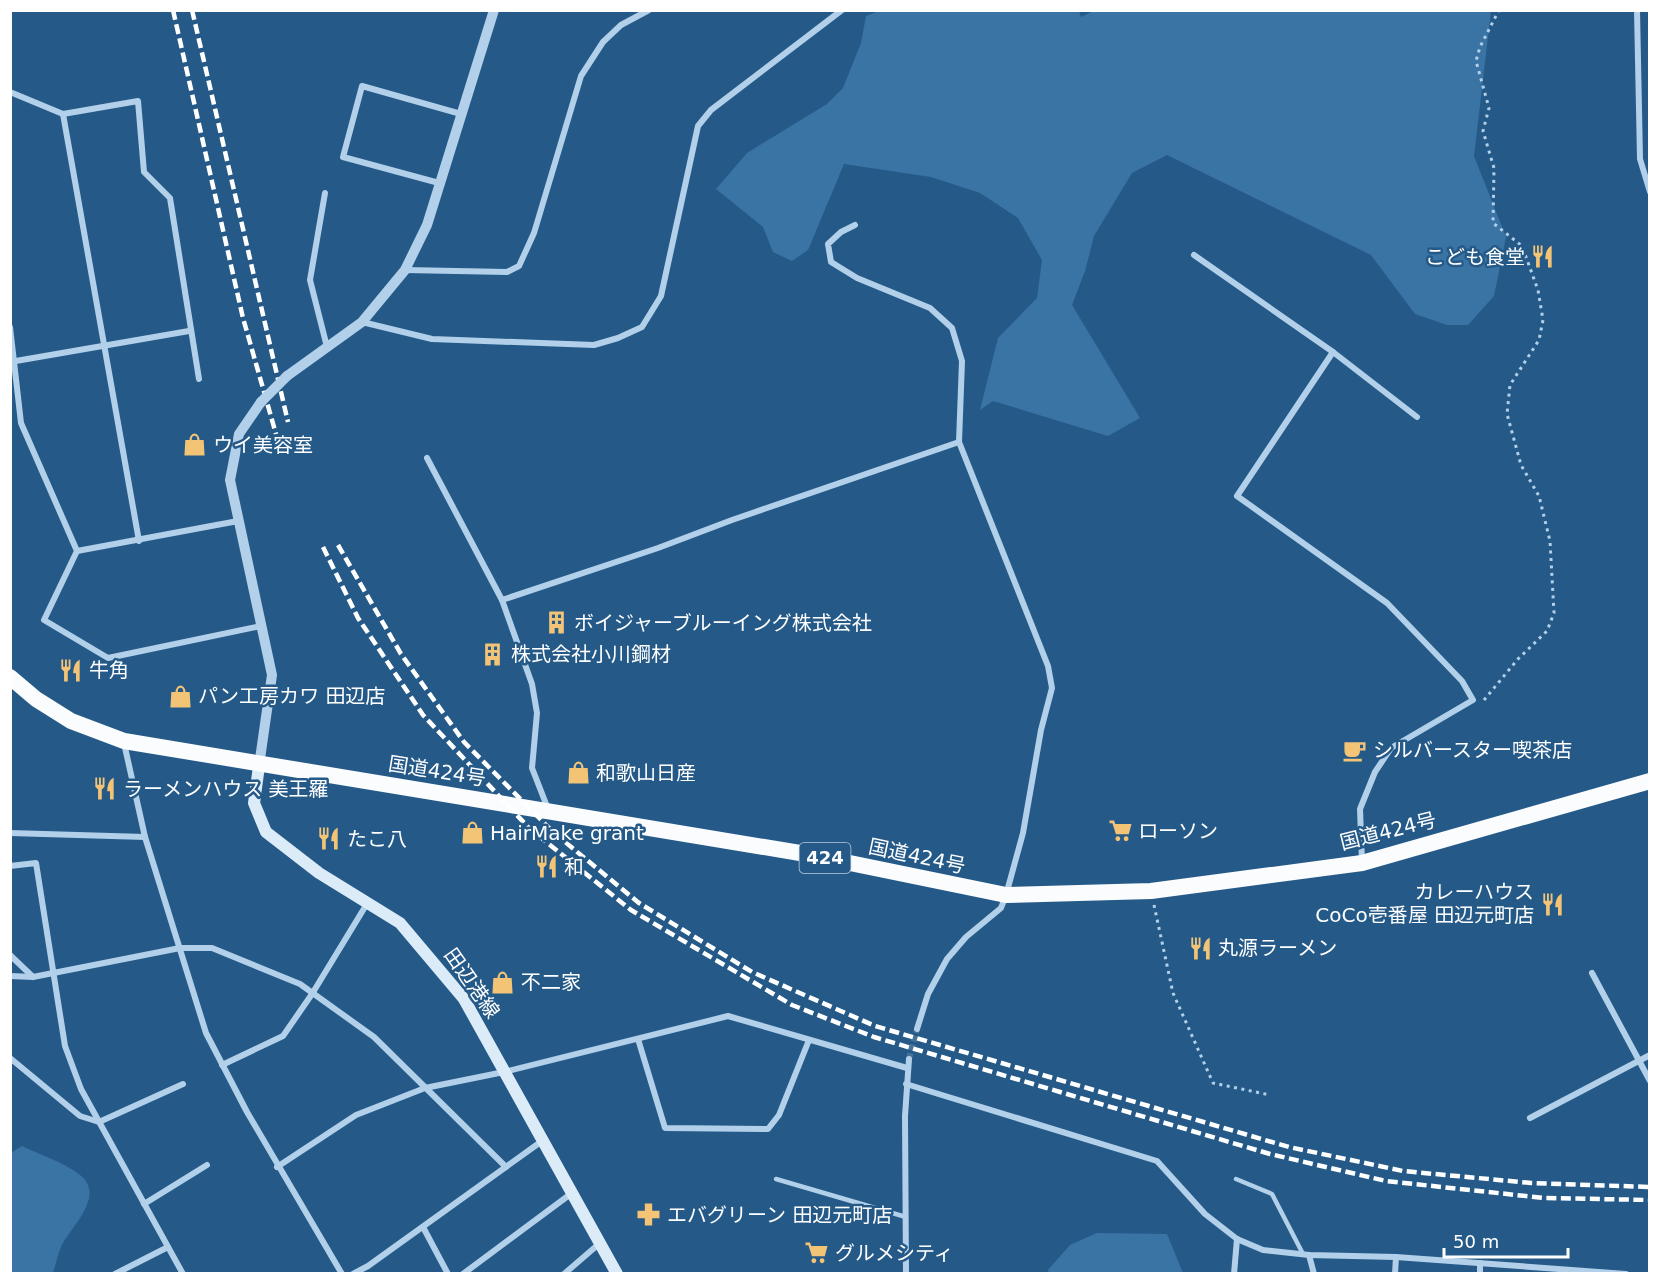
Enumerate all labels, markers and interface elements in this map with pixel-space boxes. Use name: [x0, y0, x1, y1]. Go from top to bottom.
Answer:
restaurant icon: こども食堂: [1530, 244, 1556, 270]
place label: こども食堂: [1425, 245, 1525, 269]
shop icon: ウイ美容室: [182, 432, 208, 458]
place label: ウイ美容室: [213, 433, 313, 457]
building icon: ボイジャーブルーイング株式会社: [543, 610, 569, 636]
place label: ボイジャーブルーイング株式会社: [574, 611, 872, 635]
building icon: 株式会社小川鋼材: [480, 641, 506, 667]
place label: 株式会社小川鋼材: [511, 642, 671, 666]
restaurant icon: 牛角: [58, 657, 84, 683]
place label: 牛角: [89, 658, 129, 682]
shop icon: パン工房カワ 田辺店: [167, 683, 193, 709]
place label: パン工房カワ 田辺店: [198, 684, 385, 708]
cafe icon: シルバースター喫茶店: [1342, 737, 1368, 763]
place label: シルバースター喫茶店: [1373, 738, 1572, 762]
street label: 国道424号: [387, 751, 487, 791]
shop icon: 和歌山日産: [565, 760, 591, 786]
place label: 和歌山日産: [596, 761, 696, 785]
restaurant icon: ラーメンハウス 美王羅: [92, 776, 118, 802]
place label: ラーメンハウス 美王羅: [123, 777, 329, 801]
street label: 国道424号: [1337, 807, 1439, 855]
supermarket icon: ローソン: [1107, 818, 1133, 844]
place label: ローソン: [1138, 819, 1218, 843]
shop icon: HairMake grant: [459, 820, 485, 846]
place label: HairMake grant: [490, 821, 644, 845]
restaurant icon: たこ八: [316, 826, 342, 852]
place label: たこ八: [347, 827, 407, 851]
street label: 国道424号: [866, 834, 968, 878]
road number: 424: [800, 843, 850, 873]
restaurant icon: 和: [533, 854, 559, 880]
place label: 和: [564, 855, 584, 879]
place label: カレーハウス CoCo壱番屋 田辺元町店: [1315, 880, 1534, 927]
restaurant icon: カレーハウス CoCo壱番屋 田辺元町店: [1539, 891, 1565, 917]
restaurant icon: 丸源ラーメン: [1187, 935, 1213, 961]
place label: 丸源ラーメン: [1218, 936, 1337, 960]
street label: 田辺港線: [439, 943, 505, 1023]
shop icon: 不二家: [490, 969, 516, 995]
place label: 不二家: [521, 970, 581, 994]
pharmacy icon: エバグリーン 田辺元町店: [636, 1202, 662, 1228]
place label: エバグリーン 田辺元町店: [667, 1203, 892, 1227]
scale bar: [1444, 1221, 1568, 1259]
text: 50 m: [1453, 1231, 1499, 1252]
supermarket icon: グルメシティ: [804, 1240, 830, 1266]
place label: グルメシティ: [835, 1241, 954, 1265]

